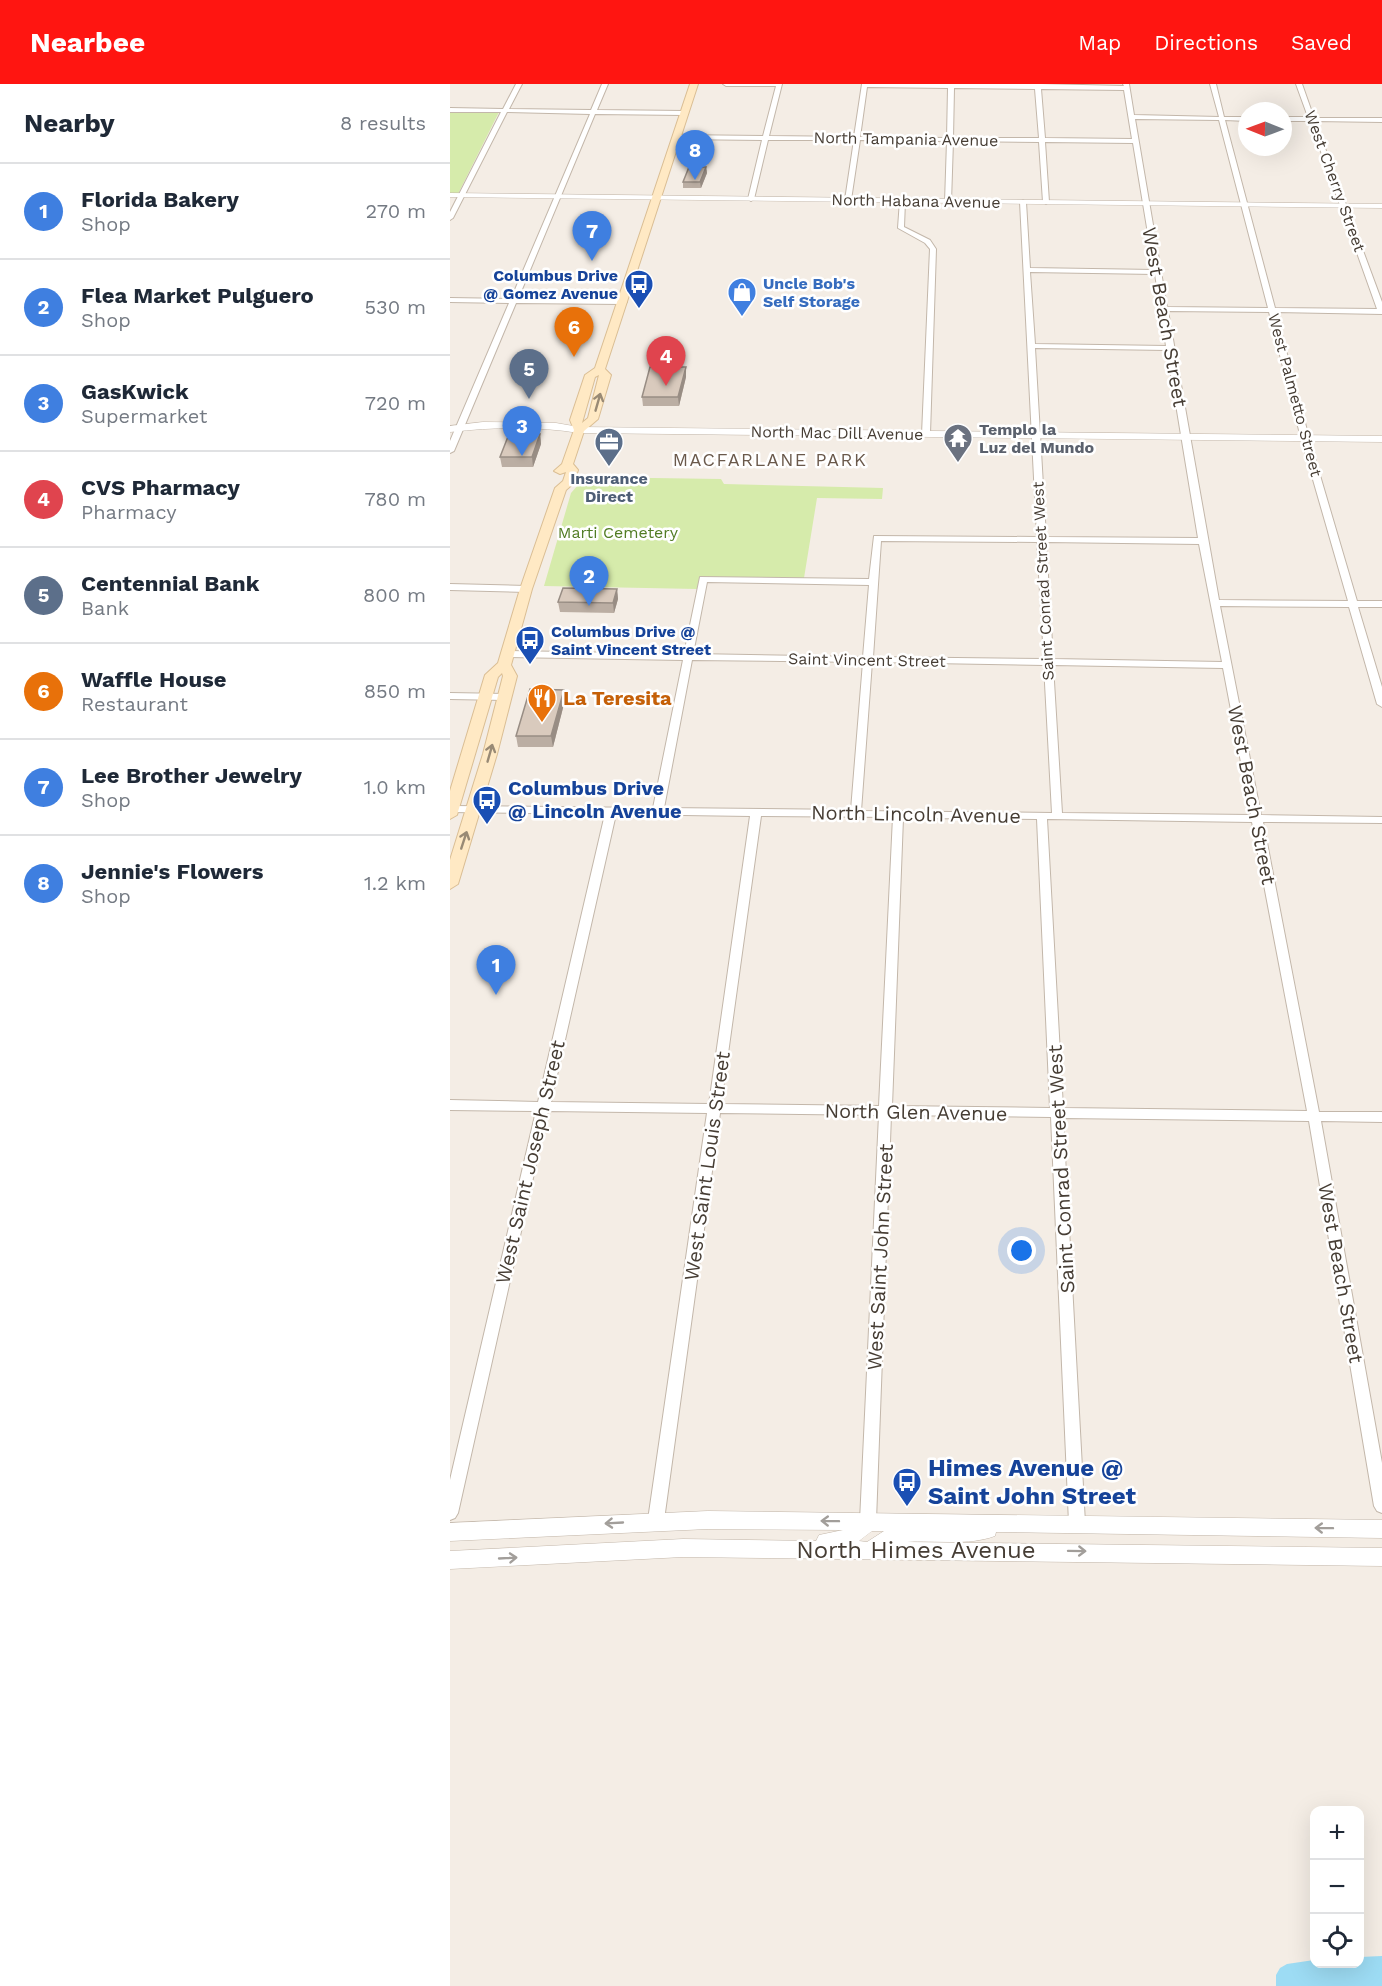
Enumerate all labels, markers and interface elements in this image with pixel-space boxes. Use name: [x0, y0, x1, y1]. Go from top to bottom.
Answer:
text: Nearbee: [30, 26, 145, 59]
text: Map: [1078, 30, 1121, 55]
text: Directions: [1154, 30, 1258, 55]
text: Saved: [1291, 30, 1352, 55]
north arrow: [1238, 102, 1292, 156]
text: Nearby: [24, 108, 115, 138]
street label: West Cherry Street: [1301, 108, 1370, 255]
text: 8 results: [340, 111, 426, 135]
street label: North Tampania Avenue: [814, 128, 998, 150]
pin: 8: [676, 130, 714, 180]
text: Florida Bakery: [81, 187, 239, 212]
street label: North Habana Avenue: [831, 190, 1001, 212]
text: 1: [39, 199, 48, 223]
text: 270 m: [366, 199, 426, 223]
text: Shop: [81, 212, 131, 236]
pin: 7: [572, 212, 612, 261]
street label: West Beach Street: [1137, 225, 1193, 409]
place label: Columbus Drive @ Gomez Avenue: [483, 266, 618, 303]
bus stop icon: Columbus Drive @ Gomez Avenue: [623, 268, 655, 310]
place label: Uncle Bob's Self Storage: [763, 274, 860, 311]
shop icon: Uncle Bob's Self Storage: [726, 276, 758, 318]
text: Flea Market Pulguero: [81, 283, 314, 308]
text: 2: [38, 295, 49, 319]
text: 530 m: [364, 295, 426, 319]
text: Shop: [81, 308, 131, 332]
pin: 6: [554, 308, 594, 357]
street label: West Palmetto Street: [1264, 311, 1326, 479]
pin: 4: [646, 336, 686, 386]
pin: 5: [510, 350, 548, 399]
text: GasKwick: [81, 379, 189, 404]
text: 3: [38, 391, 49, 415]
text: 720 m: [365, 391, 426, 415]
one-way arrow: [593, 392, 604, 411]
text: Supermarket: [81, 404, 207, 428]
pin: 3: [502, 406, 542, 456]
place label: Templo la Luz del Mundo: [979, 420, 1095, 457]
street label: North Mac Dill Avenue: [750, 422, 924, 444]
temple icon: Templo la Luz del Mundo: [942, 422, 974, 464]
office icon: Insurance Direct: [593, 426, 625, 468]
district label: MACFARLANE PARK: [673, 449, 867, 470]
place label: Insurance Direct: [570, 469, 648, 506]
text: CVS Pharmacy: [81, 475, 240, 500]
street label: Saint Conrad Street West: [1028, 481, 1058, 681]
text: 4: [37, 487, 50, 511]
text: 780 m: [365, 487, 426, 511]
text: Pharmacy: [81, 500, 177, 524]
park label: Marti Cemetery: [558, 523, 679, 542]
pin: 2: [570, 556, 608, 606]
text: Centennial Bank: [81, 571, 259, 596]
text: 5: [38, 583, 49, 607]
text: 800 m: [363, 583, 426, 607]
text: Bank: [81, 596, 129, 620]
place label: Columbus Drive @ Saint Vincent Street: [551, 622, 711, 659]
bus stop icon: Columbus Drive @ Saint Vincent Street: [514, 624, 546, 666]
street label: Saint Vincent Street: [788, 649, 946, 671]
text: Waffle House: [81, 667, 226, 692]
text: 6: [37, 679, 50, 703]
text: 850 m: [364, 679, 426, 703]
restaurant icon: La Teresita: [526, 682, 558, 724]
place label: La Teresita: [563, 686, 672, 710]
text: Restaurant: [81, 692, 188, 716]
street label: West Beach Street: [1223, 703, 1281, 887]
one-way arrow: [485, 744, 496, 763]
text: Lee Brother Jewelry: [81, 763, 302, 788]
text: 7: [37, 775, 50, 799]
text: 1.0 km: [364, 775, 426, 799]
place label: Columbus Drive @ Lincoln Avenue: [508, 776, 682, 823]
bus stop icon: Columbus Drive @ Lincoln Avenue: [471, 784, 503, 826]
text: Shop: [81, 788, 131, 812]
street label: North Lincoln Avenue: [811, 800, 1021, 828]
one-way arrow: [459, 831, 470, 850]
text: Jennie's Flowers: [81, 859, 263, 884]
text: 8: [37, 871, 50, 895]
text: 1.2 km: [364, 871, 426, 895]
text: Shop: [81, 884, 131, 908]
pin: 1: [476, 946, 516, 995]
street label: West Saint Joseph Street: [490, 1037, 570, 1286]
street label: Saint Conrad Street West: [1042, 1043, 1079, 1294]
street label: West Saint Louis Street: [679, 1049, 735, 1282]
street label: North Glen Avenue: [824, 1098, 1008, 1126]
street label: West Saint John Street: [862, 1142, 898, 1371]
street label: West Beach Street: [1313, 1181, 1369, 1365]
your location: [1007, 1236, 1036, 1265]
place label: Himes Avenue @ Saint John Street: [928, 1454, 1137, 1510]
bus stop icon: Himes Avenue @ Saint John Street: [891, 1466, 923, 1508]
one-way arrow: [820, 1515, 840, 1527]
one-way arrow: [604, 1517, 624, 1528]
one-way arrow: [1314, 1522, 1334, 1533]
street label: North Himes Avenue: [796, 1536, 1036, 1564]
one-way arrow: [1067, 1545, 1087, 1557]
one-way arrow: [498, 1552, 518, 1563]
map controls: [1310, 1806, 1364, 1968]
button: +: [1310, 1806, 1364, 1860]
button: −: [1310, 1860, 1364, 1914]
button: locate: [1310, 1914, 1364, 1968]

